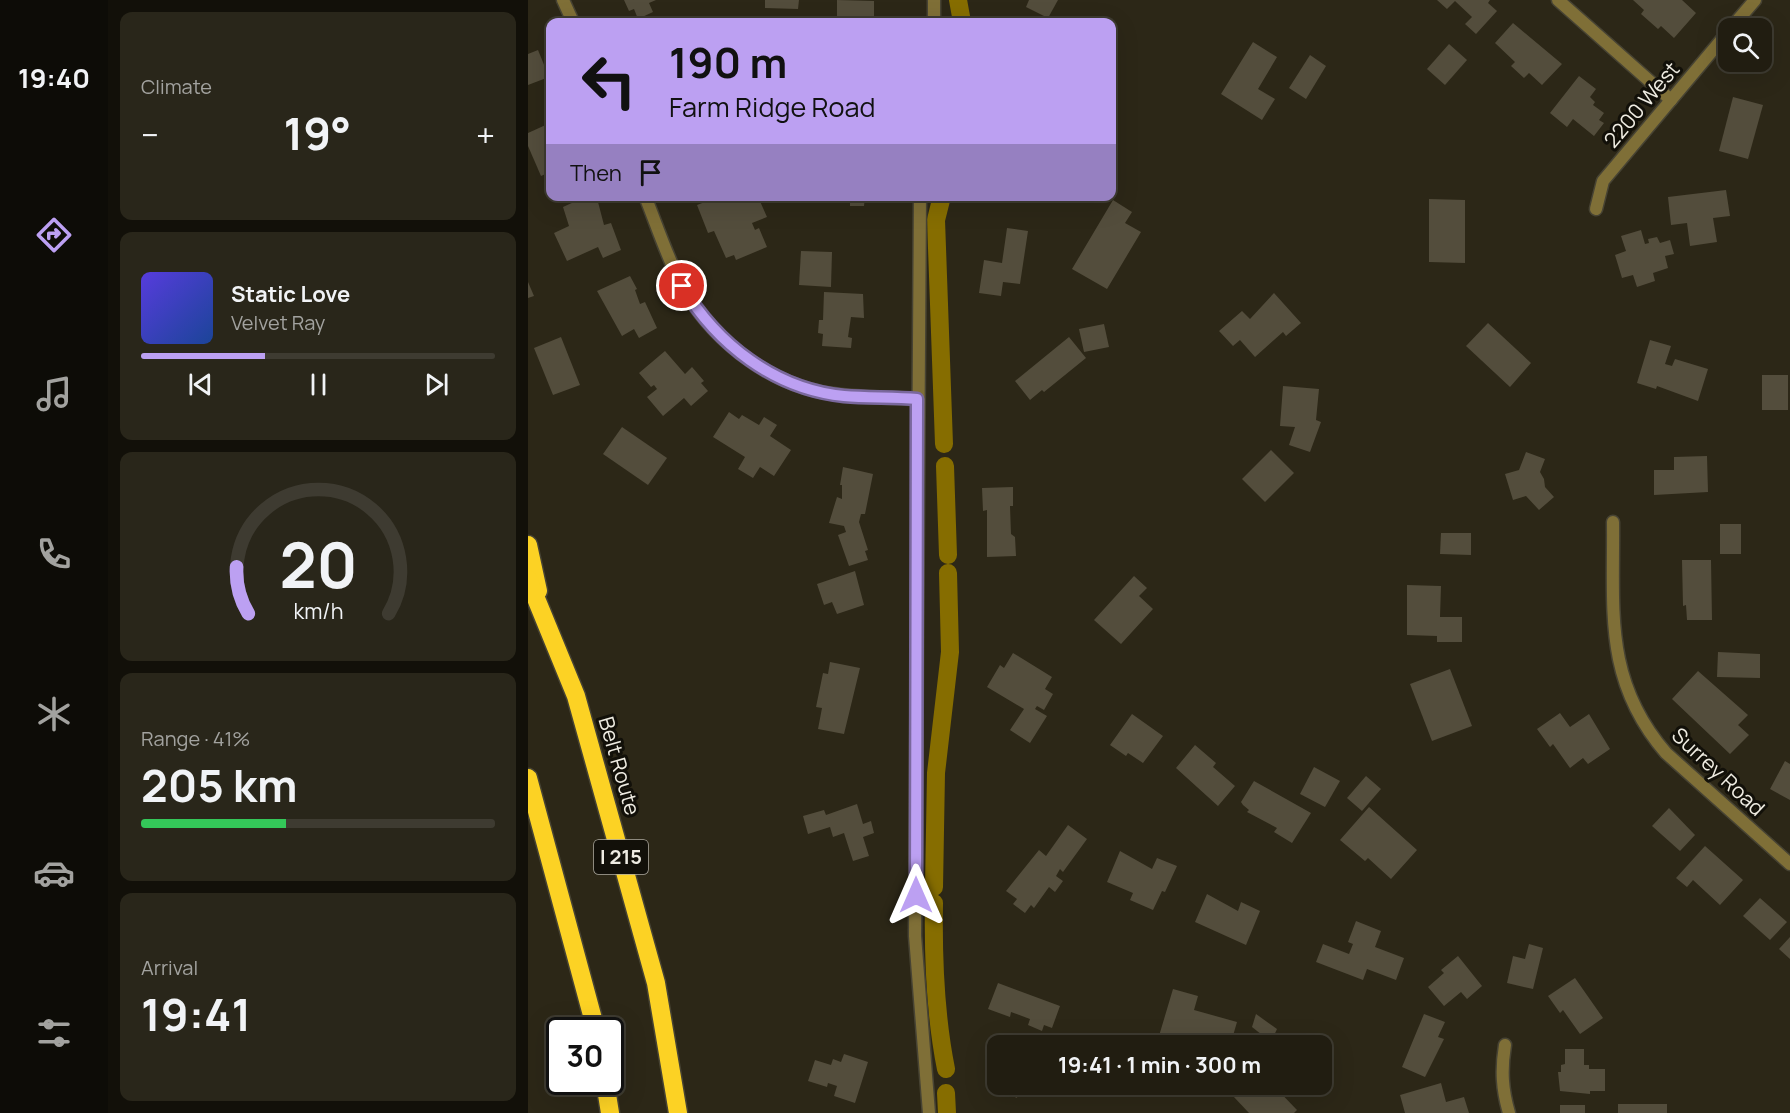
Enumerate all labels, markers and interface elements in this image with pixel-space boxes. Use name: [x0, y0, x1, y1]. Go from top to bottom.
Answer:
map controls: [1718, 18, 1772, 72]
button: search: [1718, 18, 1772, 72]
text: 190 m: [669, 33, 787, 91]
icon: left: [570, 42, 648, 120]
street label: 2200 West: [1597, 56, 1685, 153]
text: 19:40: [18, 59, 90, 96]
text: Climate: [141, 73, 212, 100]
text: Farm Ridge Road: [669, 88, 876, 125]
text: 19°: [283, 102, 351, 164]
text: −: [141, 112, 159, 157]
text: +: [476, 112, 495, 157]
icon: arrive: [634, 156, 667, 189]
text: Then: [570, 158, 622, 188]
icon: directions: [33, 214, 75, 256]
pin: [656, 260, 707, 311]
icon: arrive: [665, 269, 698, 302]
text: Static Love: [231, 279, 350, 309]
text: Velvet Ray: [231, 309, 325, 336]
icon: previous: [184, 368, 217, 401]
icon: pause: [302, 368, 335, 401]
icon: next: [420, 368, 453, 401]
icon: music: [33, 373, 75, 415]
text: 20: [279, 521, 357, 607]
icon: phone: [33, 533, 75, 575]
text: km/h: [293, 596, 343, 625]
icon: climate: [33, 693, 75, 735]
street label: Belt Route: [593, 713, 647, 818]
street label: Surrey Road: [1666, 721, 1771, 822]
text: Range · 41%: [141, 725, 250, 752]
text: 205 km: [141, 754, 297, 816]
road number: I 215: [594, 840, 648, 874]
icon: car: [33, 852, 75, 894]
position arrow: [884, 863, 948, 927]
text: Arrival: [141, 954, 198, 981]
text: 19:41: [141, 983, 251, 1045]
icon: filters: [33, 1012, 75, 1054]
speed limit sign: 30: [546, 1017, 624, 1095]
text: 19:41 · 1 min · 300 m: [1058, 1050, 1261, 1080]

